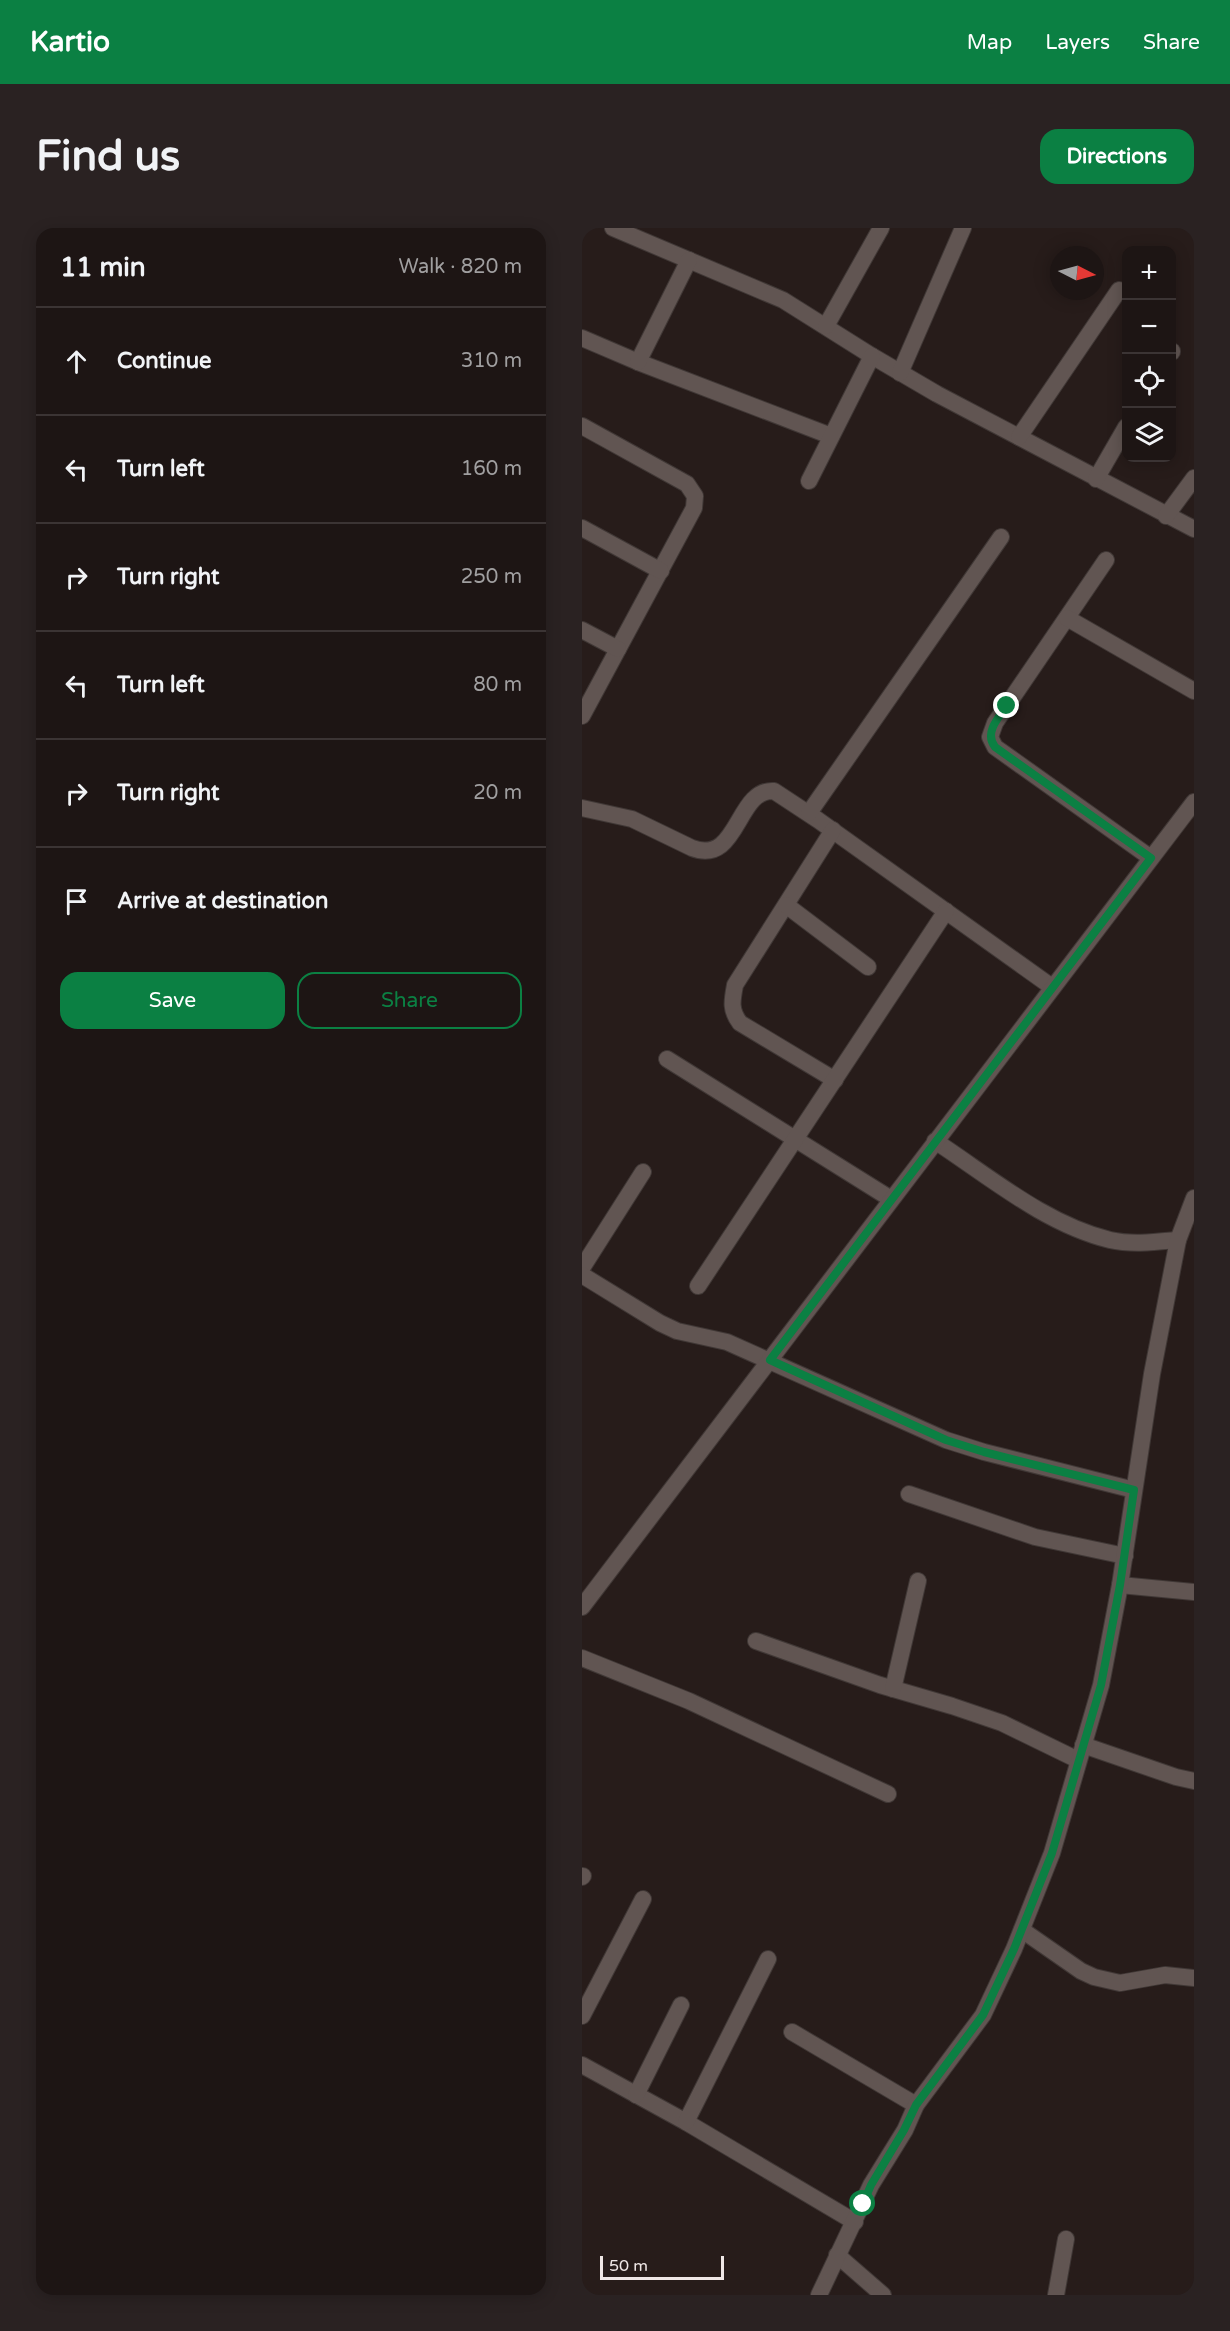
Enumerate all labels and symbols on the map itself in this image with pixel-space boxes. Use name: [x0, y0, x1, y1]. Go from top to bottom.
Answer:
north arrow: [1050, 246, 1104, 300]
route end: [993, 692, 1019, 718]
route start: [849, 2190, 875, 2216]
scale bar: [600, 2253, 724, 2280]

